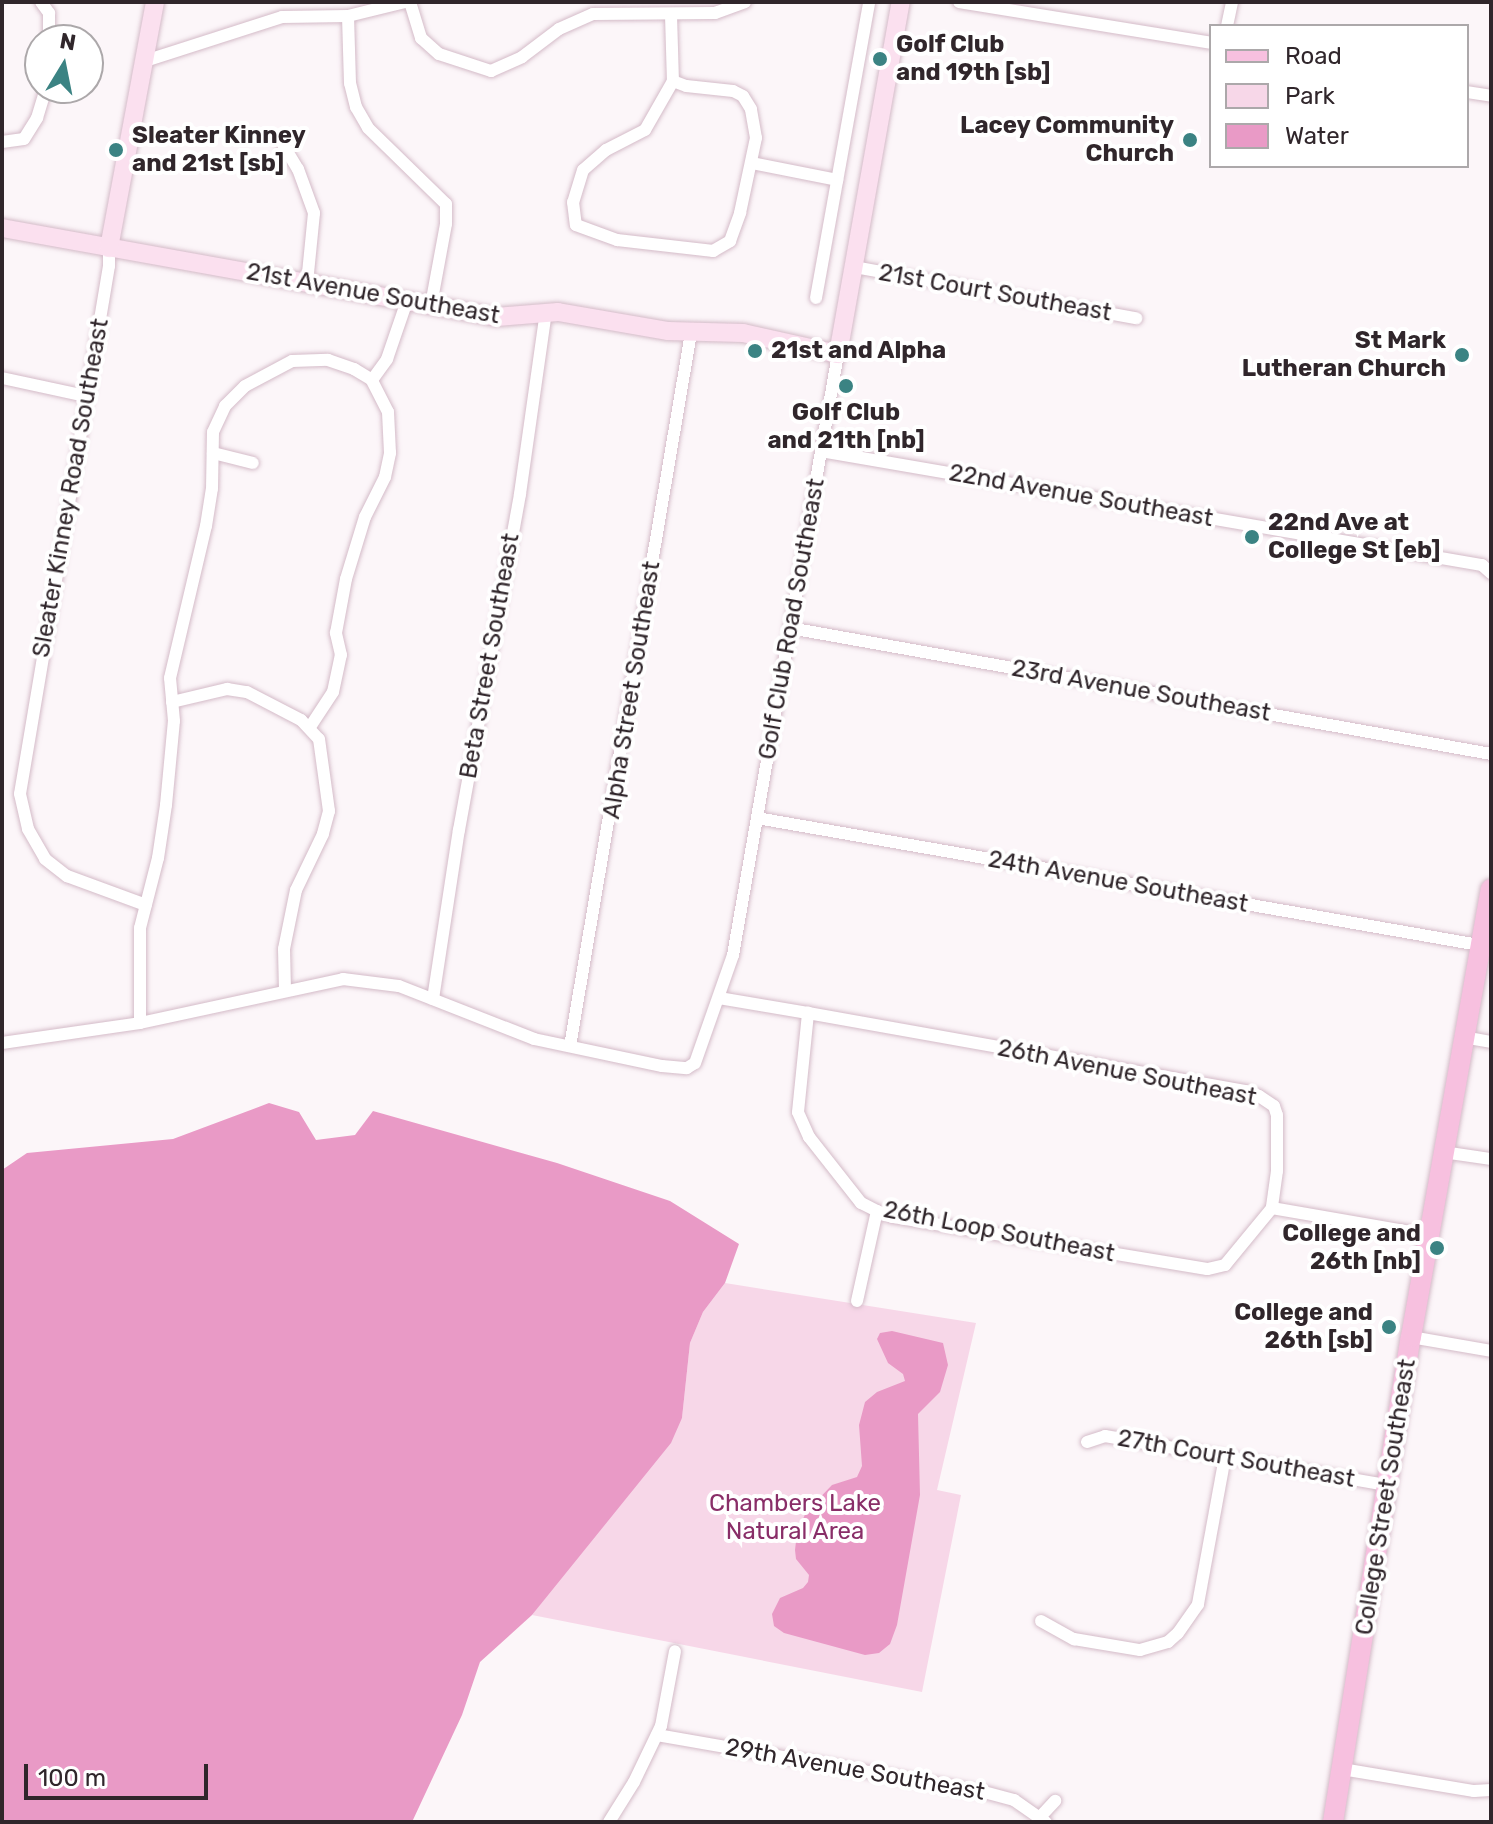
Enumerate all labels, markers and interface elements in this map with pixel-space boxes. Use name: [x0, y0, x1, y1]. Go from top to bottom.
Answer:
north arrow: [24, 24, 104, 104]
legend: [1209, 24, 1469, 168]
text: N: [58, 27, 78, 57]
place label: Golf Club and 19th [sb]: [896, 31, 1050, 87]
text: Road: [1285, 42, 1342, 70]
marker: Golf Club and 19th [sb]: [871, 50, 889, 68]
text: Park: [1285, 82, 1335, 110]
place label: Lacey Community Church: [960, 112, 1174, 168]
place label: Sleater Kinney and 21st [sb]: [132, 122, 306, 178]
text: Water: [1285, 122, 1349, 150]
marker: Lacey Community Church: [1181, 131, 1199, 149]
marker: Sleater Kinney and 21st [sb]: [107, 141, 125, 159]
street label: 21st Avenue Southeast: [244, 257, 502, 331]
street label: 21st Court Southeast: [876, 258, 1114, 328]
street label: Sleater Kinney Road Southeast: [27, 316, 115, 660]
place label: St Mark Lutheran Church: [1242, 327, 1446, 383]
place label: 21st and Alpha: [771, 337, 947, 365]
marker: 21st and Alpha: [746, 342, 764, 360]
marker: St Mark Lutheran Church: [1453, 346, 1471, 364]
marker: Golf Club and 21th [nb]: [837, 377, 855, 395]
place label: Golf Club and 21th [nb]: [767, 399, 925, 455]
street label: 22nd Avenue Southeast: [946, 459, 1216, 533]
street label: Golf Club Road Southeast: [753, 476, 831, 762]
place label: 22nd Ave at College St [eb]: [1268, 509, 1440, 565]
marker: 22nd Ave at College St [eb]: [1243, 528, 1261, 546]
street label: Beta Street Southeast: [454, 531, 526, 781]
street label: Alpha Street Southeast: [597, 559, 667, 821]
street label: 23rd Avenue Southeast: [1009, 654, 1273, 728]
street label: 24th Avenue Southeast: [985, 845, 1251, 919]
street label: 26th Avenue Southeast: [995, 1034, 1259, 1112]
street label: 26th Loop Southeast: [881, 1195, 1117, 1269]
place label: College and 26th [nb]: [1282, 1220, 1421, 1276]
marker: College and 26th [nb]: [1428, 1239, 1446, 1257]
place label: College and 26th [sb]: [1234, 1299, 1373, 1355]
marker: College and 26th [sb]: [1380, 1318, 1398, 1336]
street label: College Street Southeast: [1350, 1357, 1422, 1637]
street label: 27th Court Southeast: [1115, 1424, 1357, 1494]
park label: Chambers Lake Natural Area: [709, 1490, 881, 1546]
street label: 29th Avenue Southeast: [723, 1733, 987, 1807]
scale bar: [28, 1748, 212, 1798]
text: 100 m: [38, 1764, 106, 1792]

